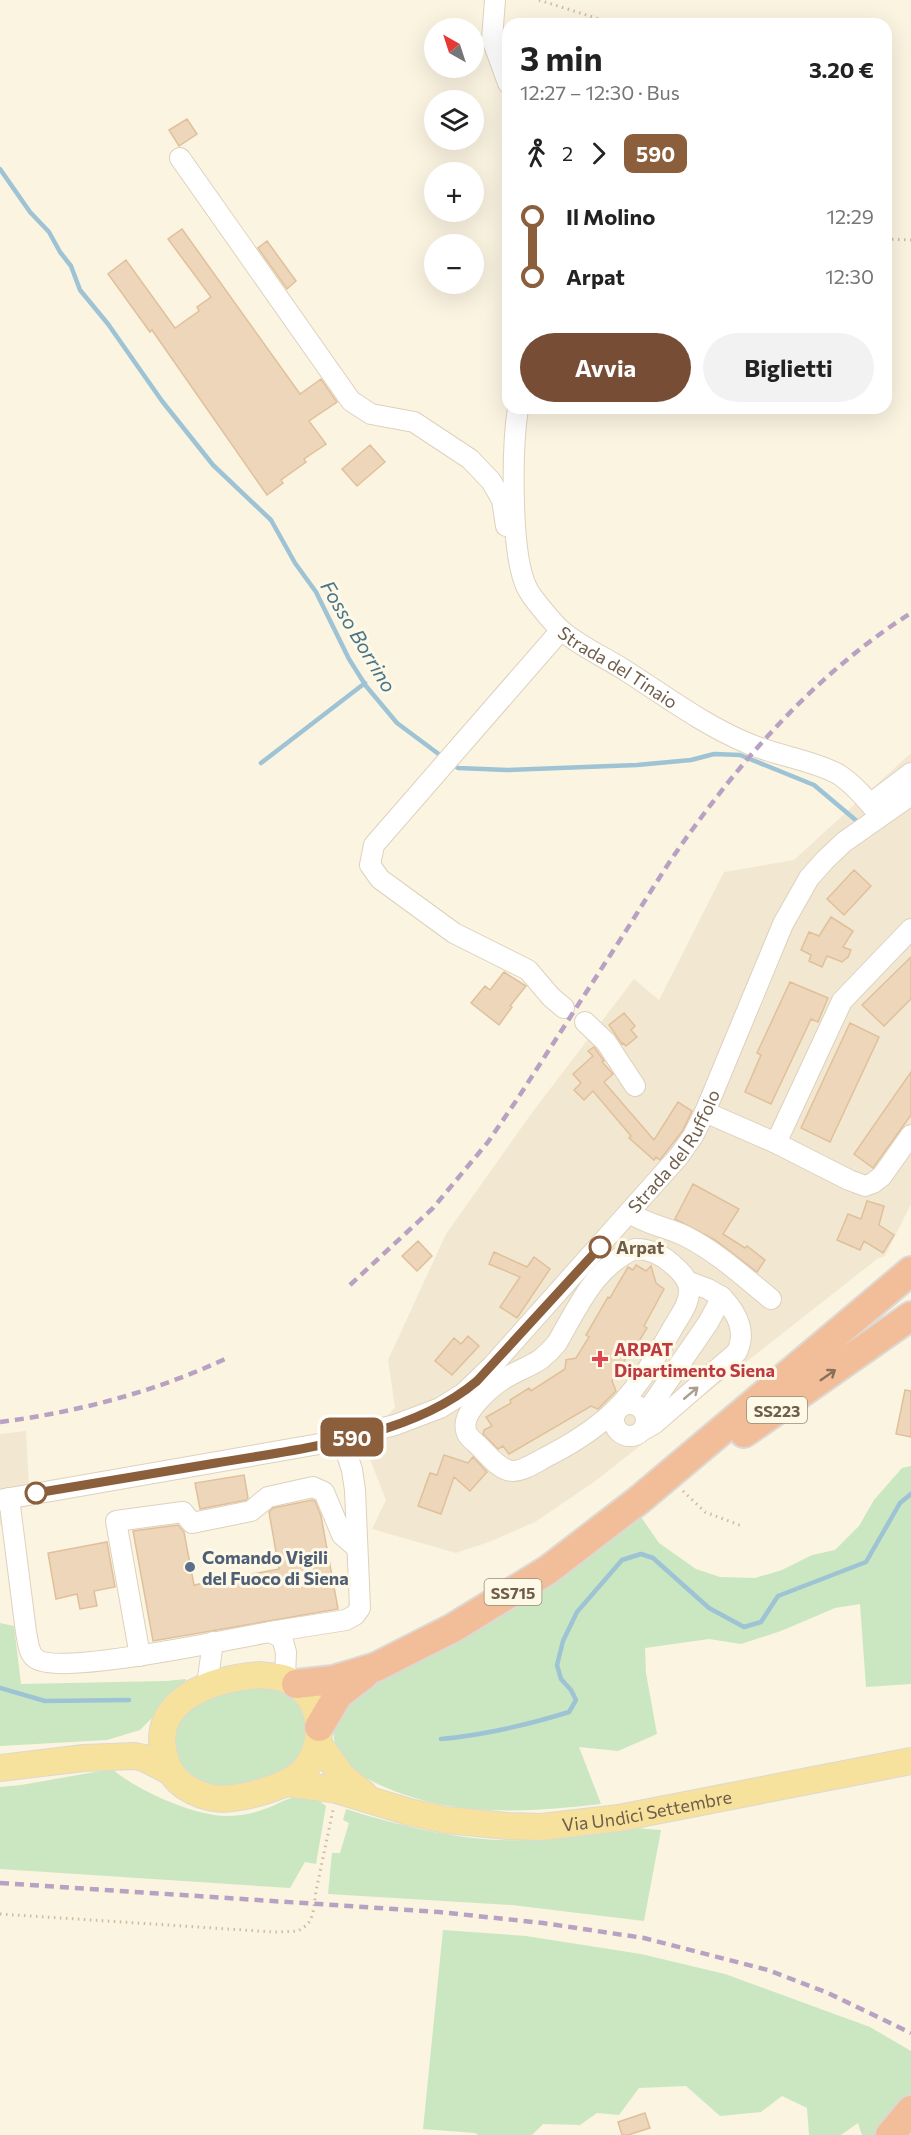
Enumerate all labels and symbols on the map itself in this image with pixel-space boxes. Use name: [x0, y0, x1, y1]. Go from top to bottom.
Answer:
north arrow: [424, 18, 484, 78]
water label: Fosso Borrino: [316, 576, 402, 696]
street label: Strada del Tinaio: [554, 621, 682, 713]
street label: Strada del Ruffolo: [623, 1086, 724, 1217]
marker: Arpat: [589, 1236, 611, 1258]
place label: Arpat: [616, 1236, 665, 1258]
place label: ARPAT Dipartimento Siena: [614, 1338, 775, 1381]
marker: ARPAT Dipartimento Siena: [591, 1350, 609, 1368]
one-way arrow: [819, 1369, 835, 1381]
one-way arrow: [683, 1387, 699, 1400]
road number: SS223: [747, 1397, 807, 1423]
line badge: 590: [318, 1418, 386, 1456]
unlabelled marker: [25, 1482, 47, 1504]
place label: Comando Vigili del Fuoco di Siena: [202, 1546, 349, 1589]
marker: Comando Vigili del Fuoco di Siena: [183, 1560, 197, 1574]
road number: SS715: [484, 1579, 542, 1605]
street label: Via Undici Settembre: [561, 1785, 734, 1836]

